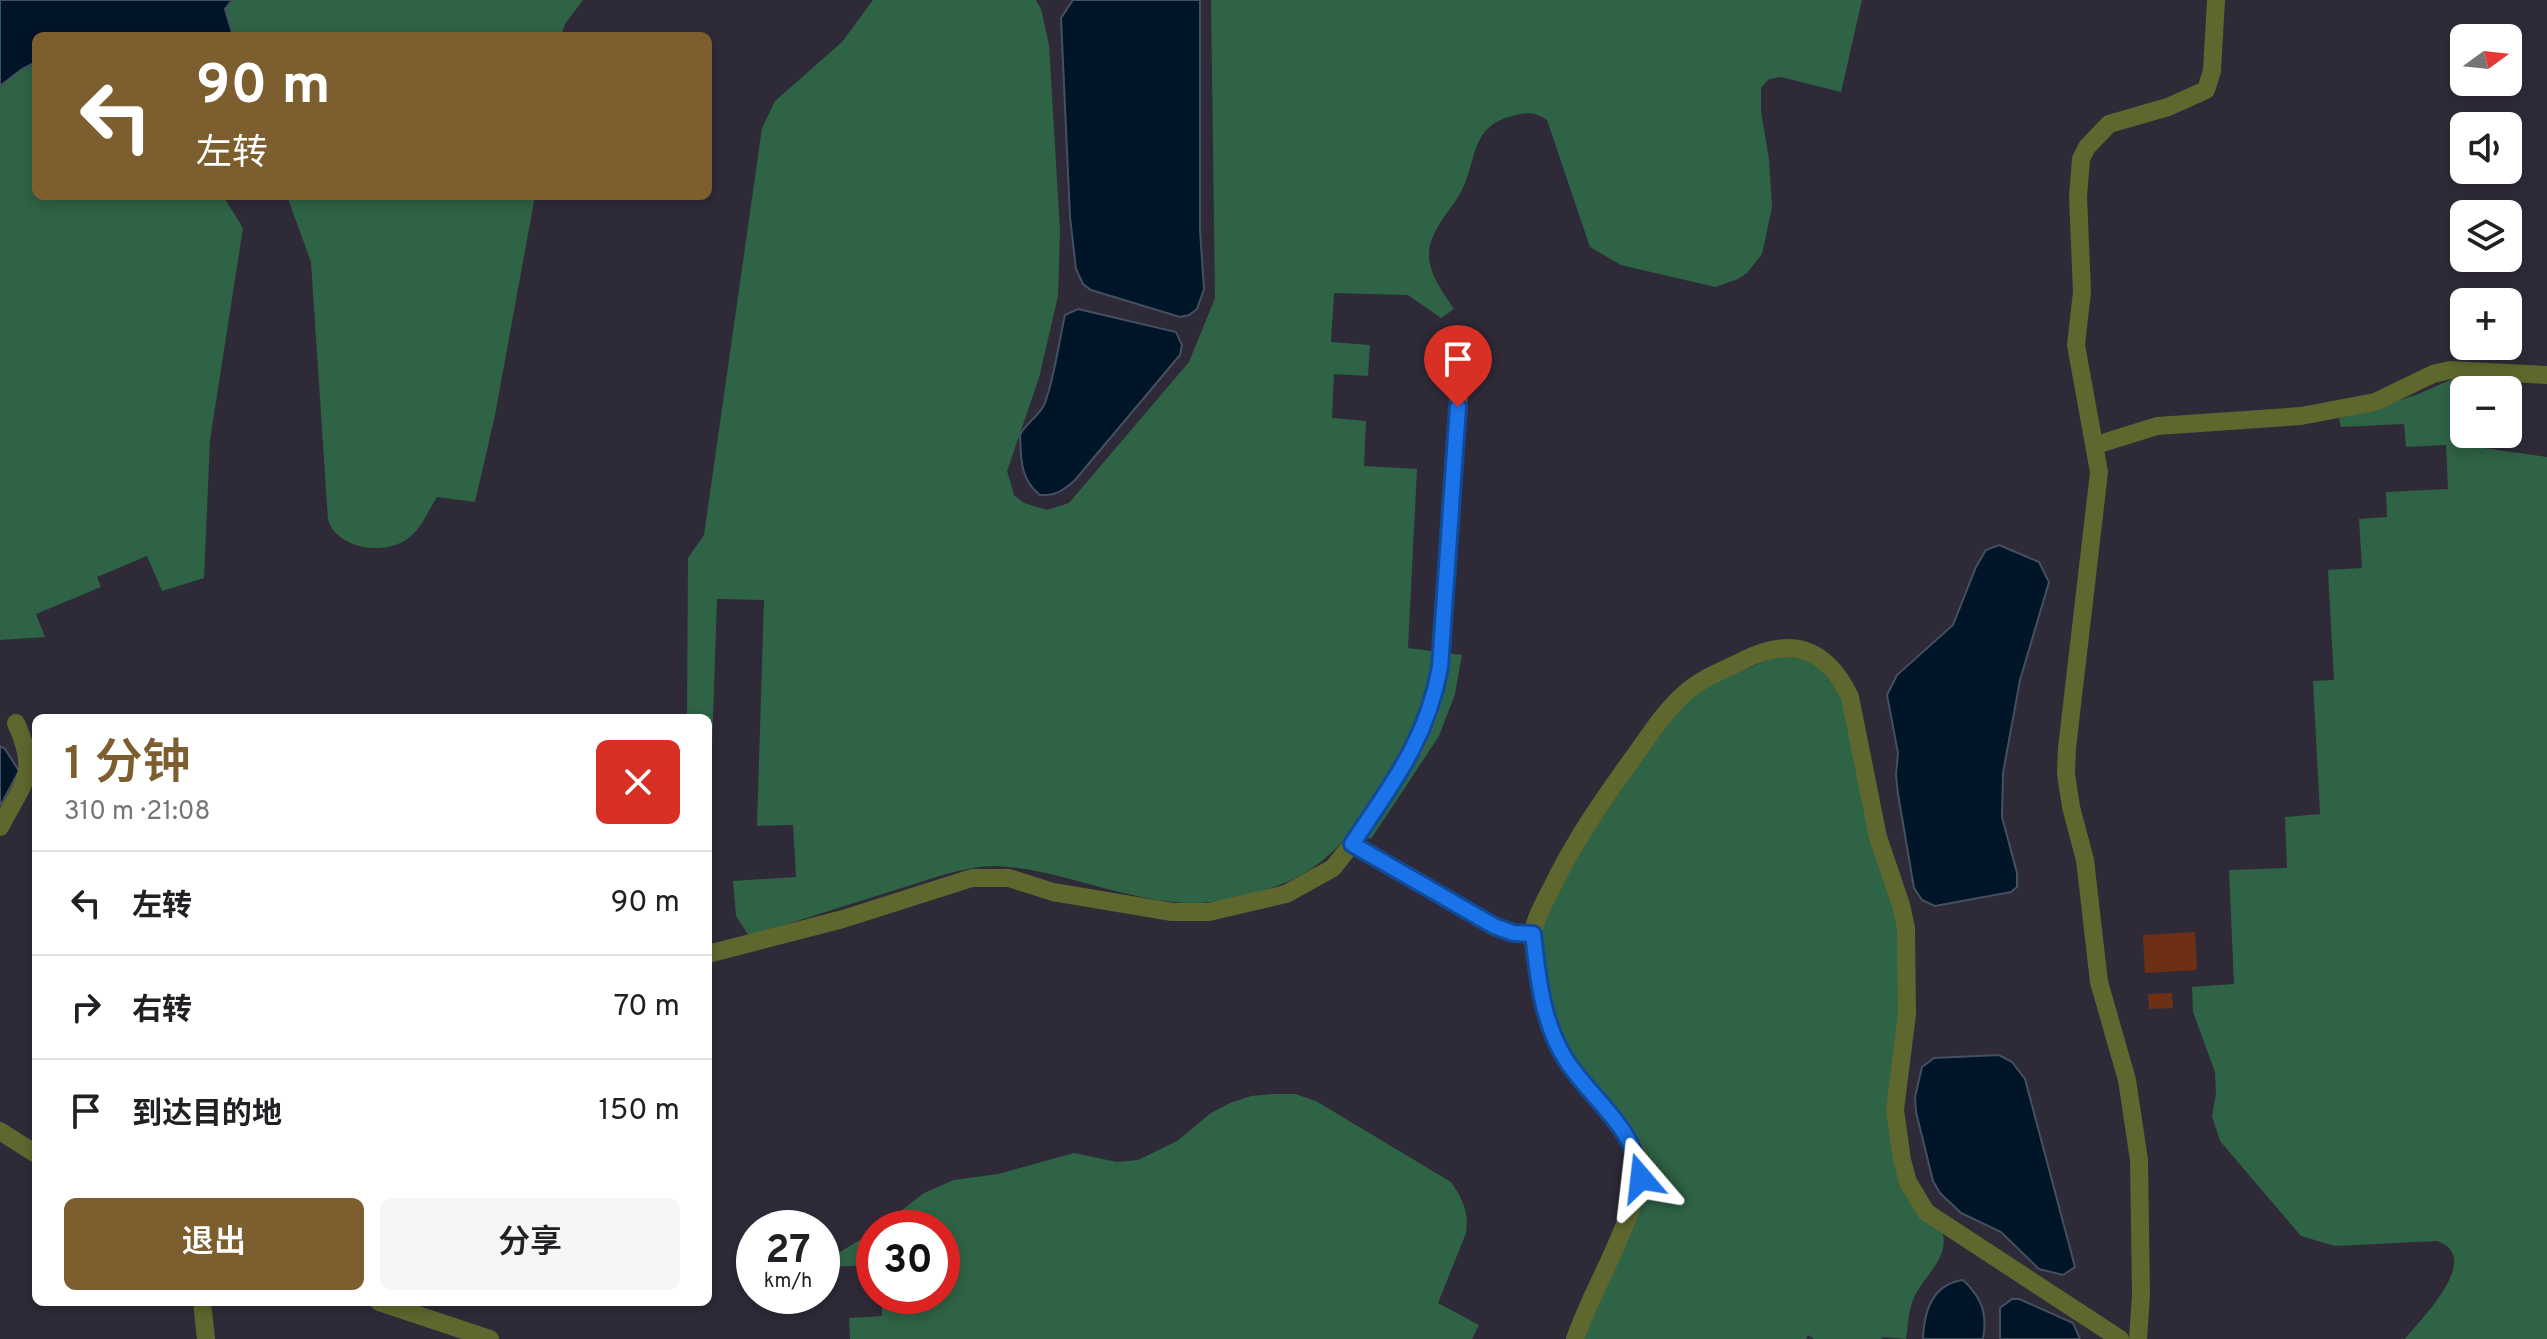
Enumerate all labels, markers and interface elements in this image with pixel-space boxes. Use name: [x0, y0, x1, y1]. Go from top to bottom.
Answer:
north arrow: [2450, 24, 2522, 96]
map controls: [2450, 24, 2522, 448]
text: 90 m: [196, 53, 331, 123]
icon: left: [64, 64, 168, 168]
button: sound: [2450, 112, 2522, 184]
text: 左转: [196, 132, 268, 178]
button: layers: [2450, 200, 2522, 272]
button: +: [2450, 288, 2522, 360]
pin: [1424, 325, 1492, 407]
icon: arrive: [1436, 337, 1480, 381]
button: −: [2450, 376, 2522, 448]
text: 1 分钟: [64, 736, 191, 796]
button: close: [596, 740, 680, 824]
text: 310 m · 21:08: [64, 796, 210, 829]
icon: left: [64, 881, 108, 925]
text: 90 m: [611, 885, 680, 922]
text: 左转: [132, 889, 192, 926]
icon: right: [64, 985, 108, 1029]
text: 70 m: [614, 989, 680, 1026]
text: 右转: [132, 993, 192, 1030]
icon: arrive: [64, 1089, 108, 1133]
text: 150 m: [599, 1093, 680, 1130]
text: 到达目的地: [132, 1097, 282, 1134]
position arrow: [1599, 1136, 1683, 1220]
button: 退出: [64, 1198, 364, 1290]
button: 分享: [380, 1198, 680, 1290]
speed limit sign: 30: [856, 1210, 960, 1314]
text: 27: [765, 1227, 811, 1277]
text: km/h: [764, 1269, 812, 1295]

